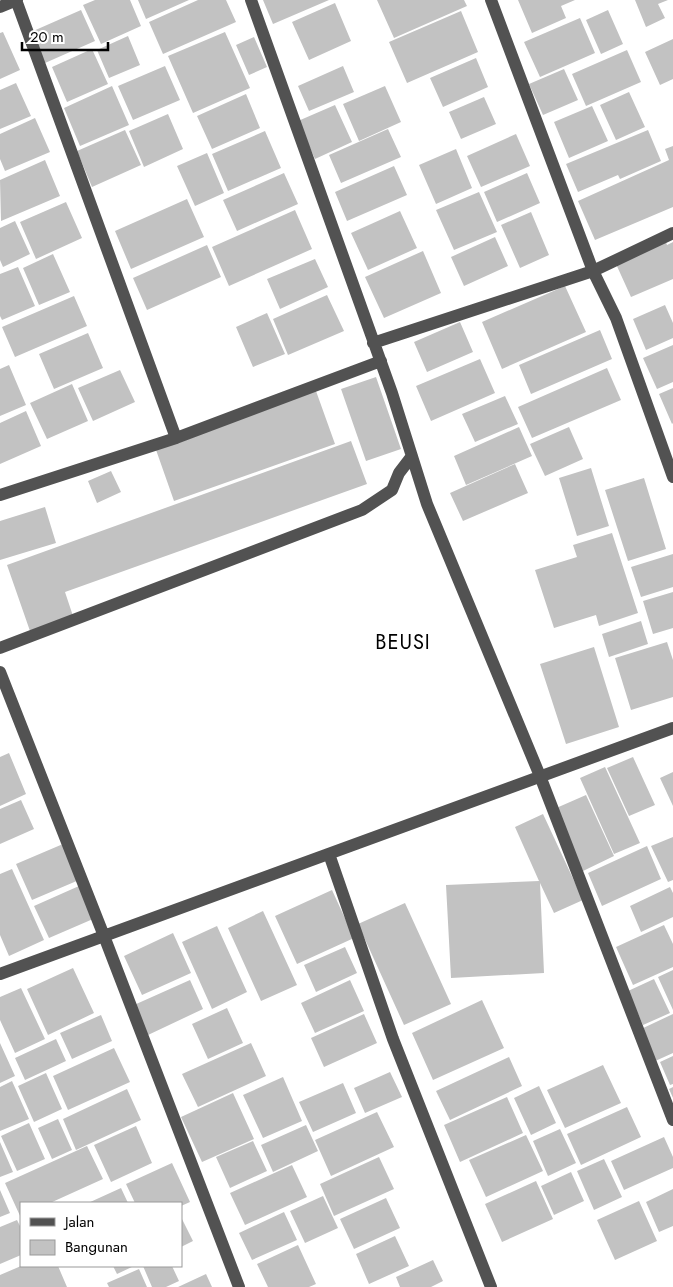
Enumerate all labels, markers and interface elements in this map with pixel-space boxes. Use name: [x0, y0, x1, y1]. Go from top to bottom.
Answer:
scale bar: [22, 20, 109, 52]
text: 20 m: [30, 26, 64, 48]
district label: BEUSI: [375, 628, 431, 657]
legend: [20, 1202, 182, 1267]
text: Jalan: [63, 1211, 94, 1233]
text: Bangunan: [65, 1236, 128, 1258]

